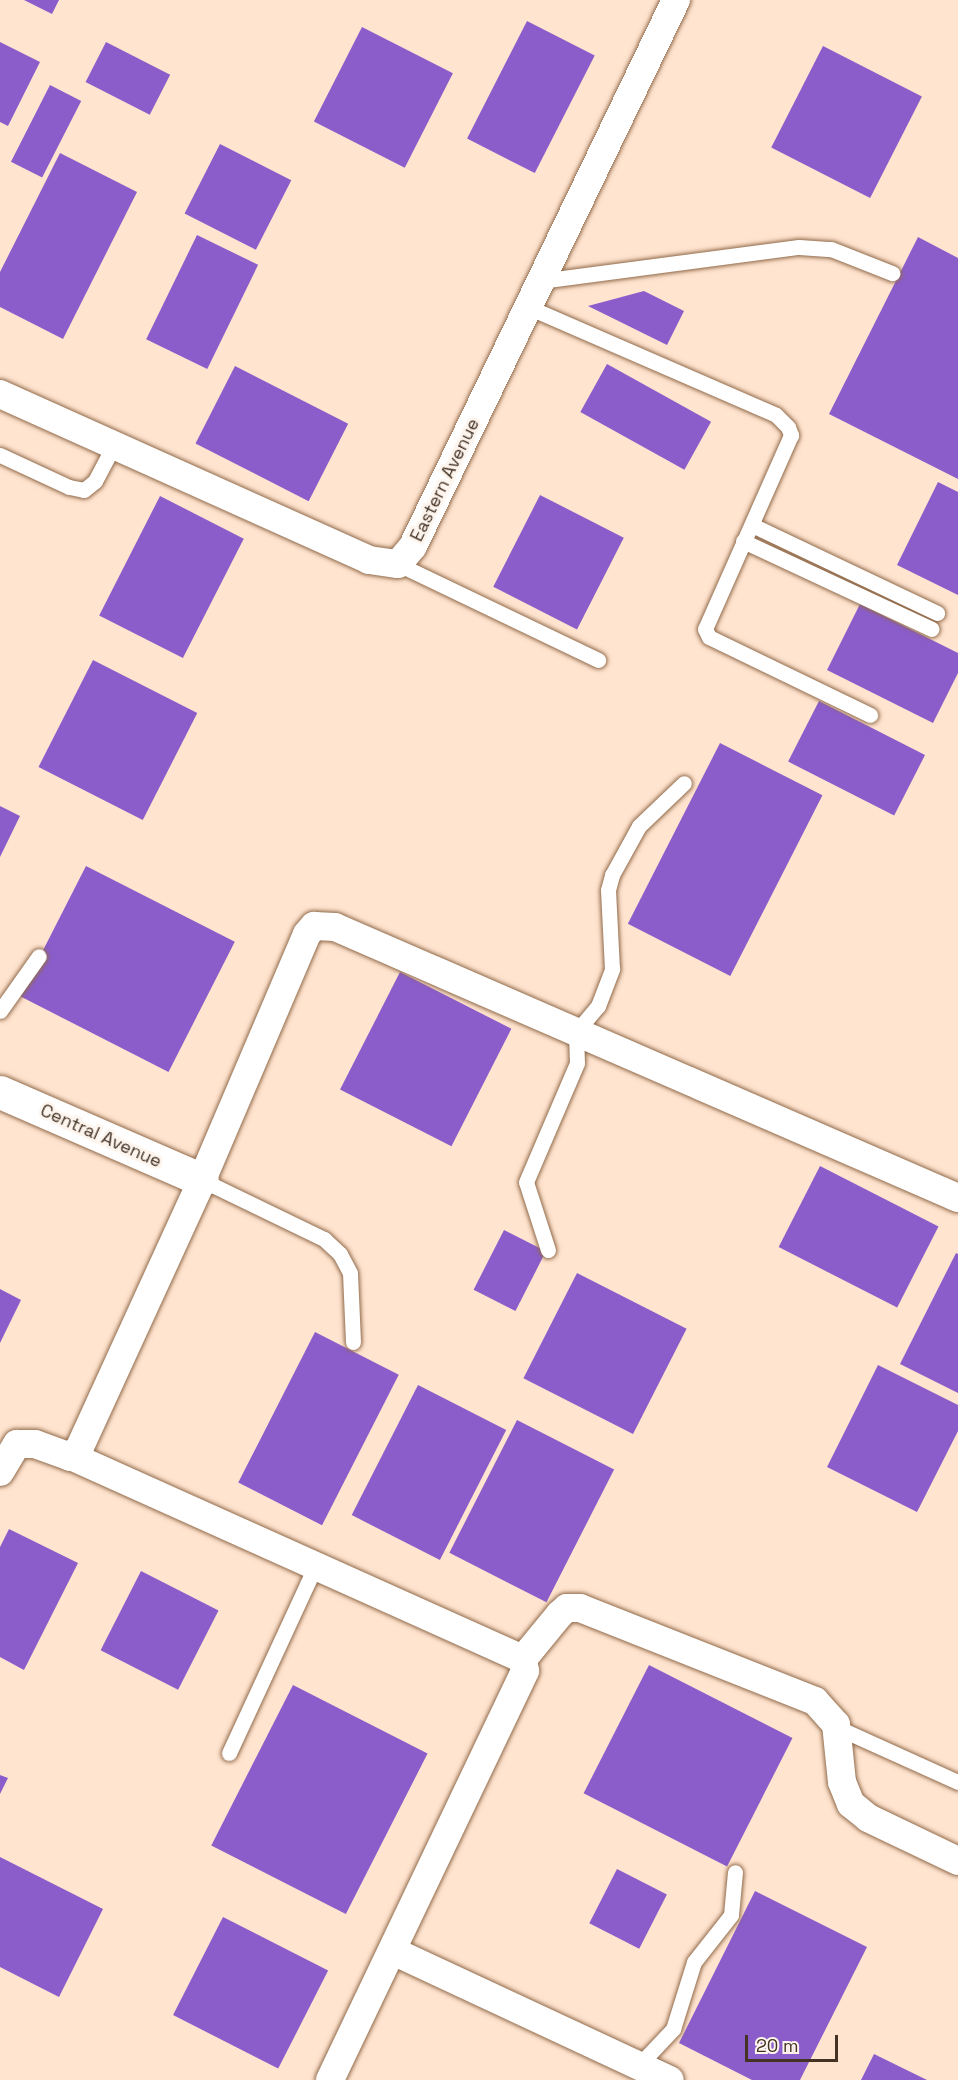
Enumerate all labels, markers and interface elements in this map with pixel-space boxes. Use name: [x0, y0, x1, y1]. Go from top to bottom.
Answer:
street label: Eastern Avenue: [406, 415, 484, 545]
street label: Central Avenue: [37, 1100, 165, 1172]
scale bar: [748, 2023, 841, 2061]
text: 20 m: [756, 2034, 799, 2057]

